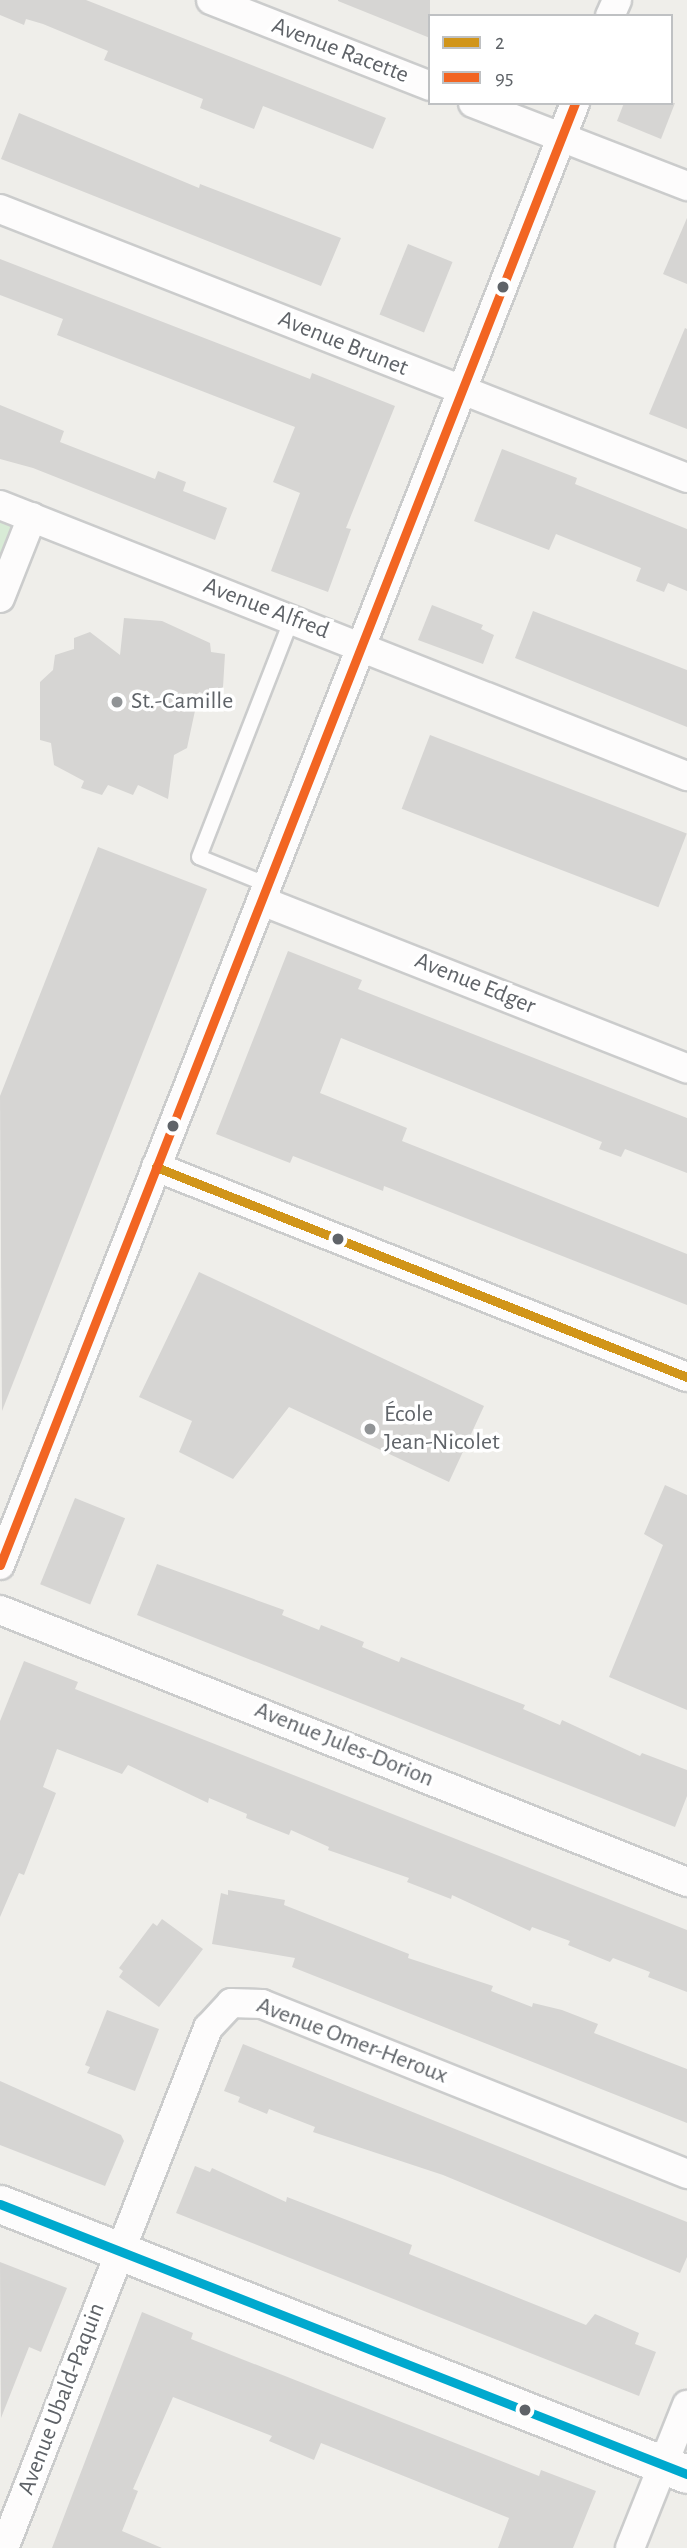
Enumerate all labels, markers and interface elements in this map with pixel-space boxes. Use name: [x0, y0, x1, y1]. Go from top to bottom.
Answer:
street label: Avenue Racette: [268, 12, 412, 90]
legend: [428, 14, 673, 105]
text: 2: [495, 32, 505, 53]
text: 95: [495, 67, 514, 88]
unlabelled marker: [496, 280, 510, 294]
street label: Avenue Brunet: [274, 305, 412, 383]
street label: Avenue Alfred: [199, 572, 333, 646]
place label: St.-Camille: [131, 688, 233, 716]
marker: St.-Camille: [109, 694, 125, 710]
street label: Avenue Edger: [410, 947, 540, 1021]
unlabelled marker: [166, 1119, 180, 1133]
unlabelled marker: [331, 1232, 345, 1246]
place label: École Jean-Nicolet: [384, 1401, 500, 1457]
marker: École Jean-Nicolet: [362, 1421, 378, 1437]
street label: Avenue Jules-Dorion: [250, 1696, 438, 1794]
street label: Avenue Omer-Heroux: [252, 1991, 452, 2091]
street label: Avenue Ubald-Paquin: [12, 2299, 112, 2499]
unlabelled marker: [518, 2403, 532, 2417]

